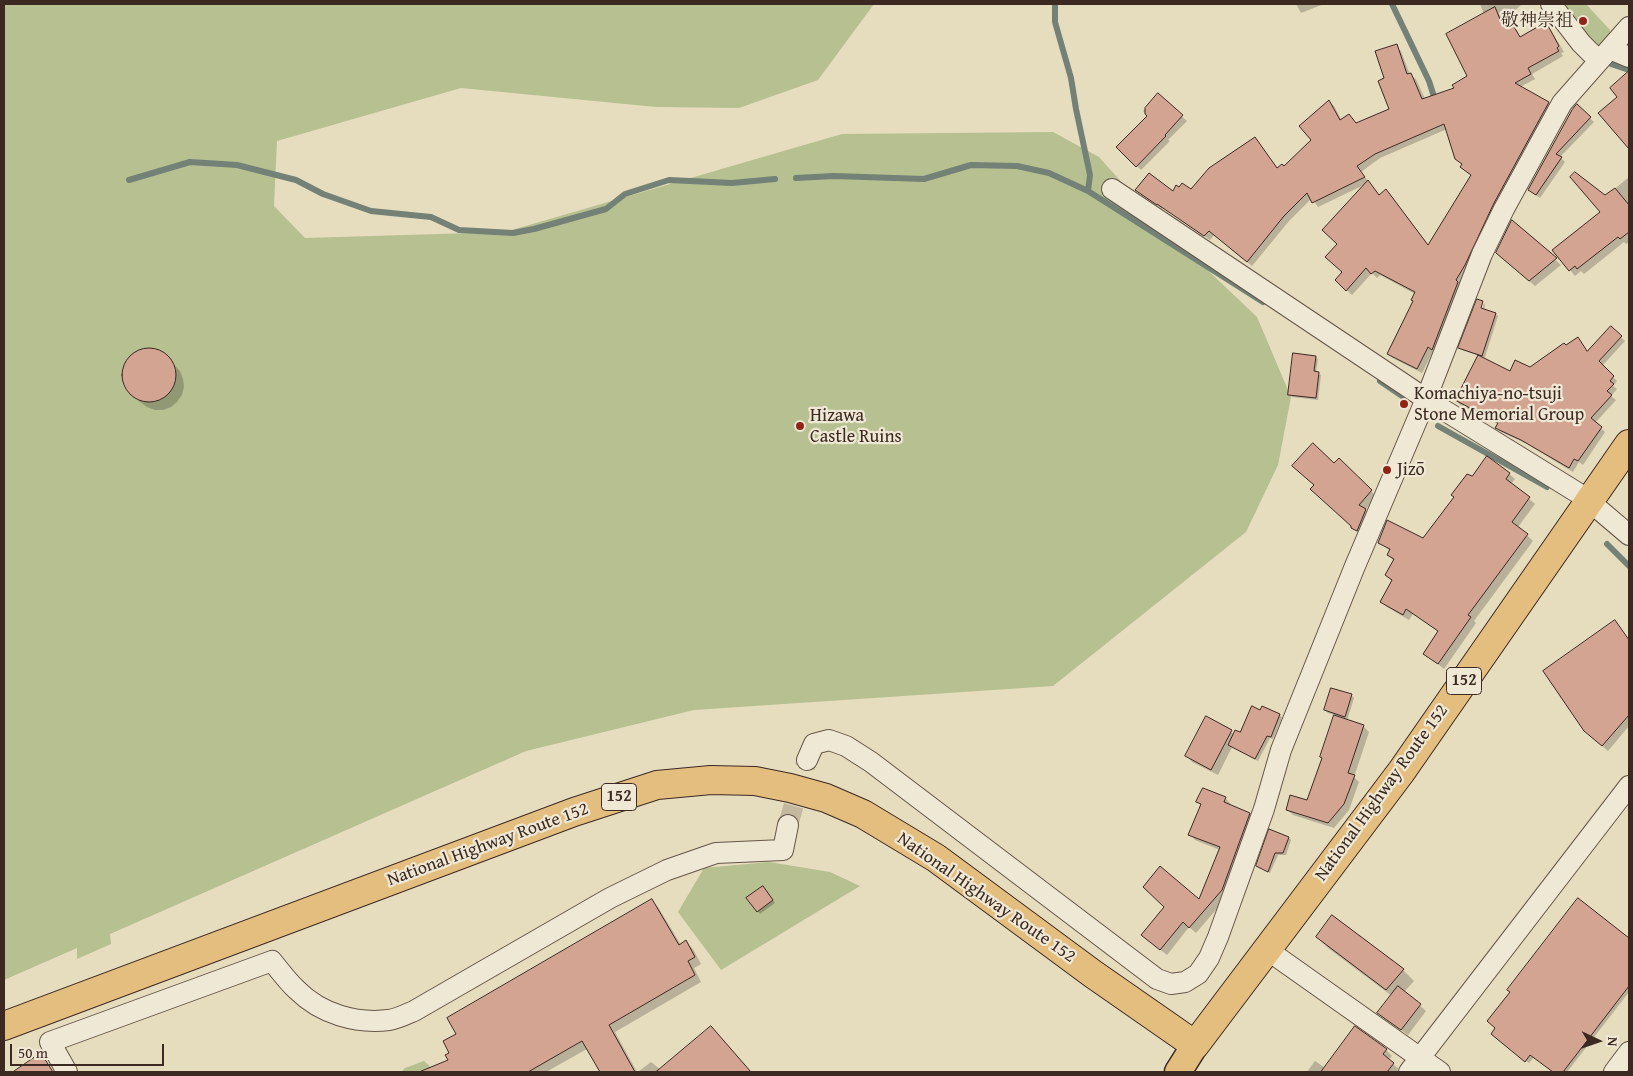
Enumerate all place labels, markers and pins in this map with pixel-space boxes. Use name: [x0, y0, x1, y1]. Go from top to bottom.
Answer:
place label: 敬神崇祖: [1501, 10, 1573, 32]
marker: 敬神崇祖: [1577, 15, 1589, 27]
place label: Komachiya-no-tsuji Stone Memorial Group: [1414, 383, 1584, 426]
marker: Komachiya-no-tsuji Stone Memorial Group: [1398, 398, 1410, 410]
place label: Hizawa Castle Ruins: [810, 405, 902, 448]
marker: Hizawa Castle Ruins: [794, 420, 806, 432]
place label: Jizō: [1397, 459, 1425, 481]
marker: Jizō: [1381, 464, 1393, 476]

